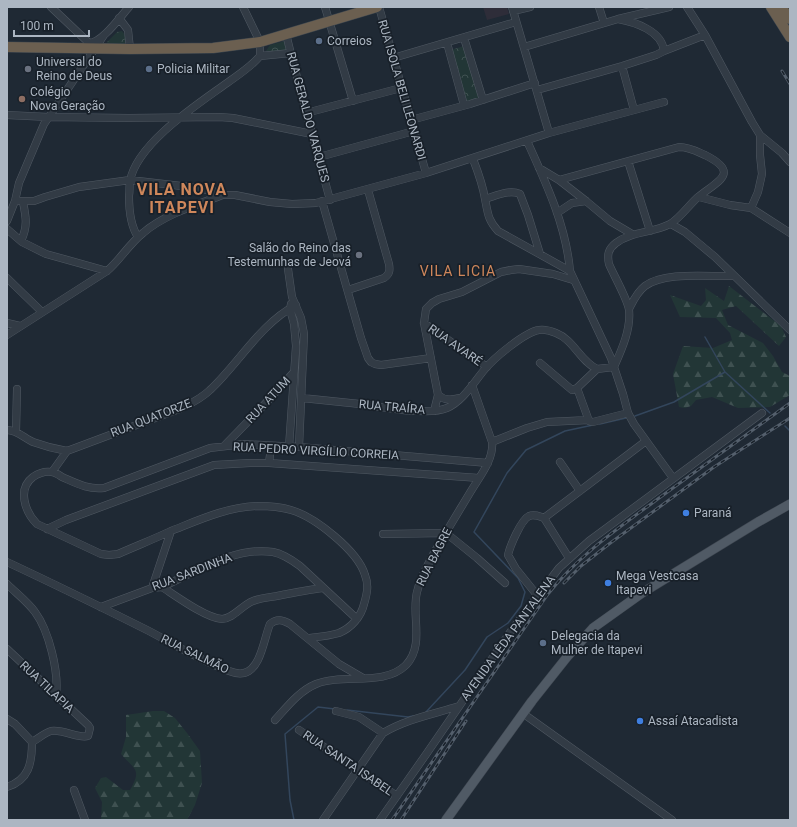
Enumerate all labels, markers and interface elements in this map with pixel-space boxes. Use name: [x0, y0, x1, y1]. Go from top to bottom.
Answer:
scale bar: [14, 12, 89, 38]
street label: RUA ISOLA BELI LEONARDI: [375, 18, 429, 162]
text: 100 m: [20, 19, 54, 33]
place label: Correios: [327, 34, 372, 48]
marker: Correios: [314, 36, 324, 46]
street label: RUA GERALDO VARQUES: [284, 50, 332, 184]
place label: Universal do Reino de Deus: [36, 55, 112, 83]
place label: Policia Militar: [157, 62, 230, 76]
marker: Universal do Reino de Deus: [23, 64, 33, 74]
marker: Policia Militar: [144, 64, 154, 74]
place label: Colégio Nova Geração: [30, 85, 105, 113]
marker: Colégio Nova Geração: [17, 94, 27, 104]
district label: VILA NOVA ITAPEVI: [137, 180, 227, 217]
place label: Salão do Reino das Testemunhas de Jeová: [227, 241, 351, 269]
marker: Salão do Reino das Testemunhas de Jeová: [354, 250, 364, 260]
district label: VILA LICIA: [420, 263, 496, 279]
street label: RUA AVARÉ: [425, 321, 485, 369]
street label: RUA ATUM: [243, 374, 293, 426]
street label: RUA QUATORZE: [109, 396, 194, 440]
street label: RUA TRAÍRA: [358, 396, 426, 417]
street label: RUA PEDRO VIRGÍLIO CORREIA: [233, 439, 400, 462]
place label: Paraná: [694, 506, 732, 520]
marker: Paraná: [681, 508, 691, 518]
street label: RUA BAGRE: [413, 525, 455, 588]
street label: RUA SARDINHA: [150, 550, 234, 594]
place label: Mega Vestcasa Itapevi: [616, 569, 698, 597]
street label: AVENIDA LÊDA PANTALENA: [457, 572, 558, 703]
marker: Mega Vestcasa Itapevi: [603, 578, 613, 588]
place label: Delegacia da Mulher de Itapevi: [551, 629, 643, 657]
street label: RUA SALMÃO: [159, 630, 232, 676]
marker: Delegacia da Mulher de Itapevi: [538, 638, 548, 648]
street label: RUA TILAPIA: [17, 658, 77, 716]
place label: Assaí Atacadista: [648, 714, 738, 728]
marker: Assaí Atacadista: [635, 716, 645, 726]
street label: RUA SANTA ISABEL: [300, 728, 396, 799]

